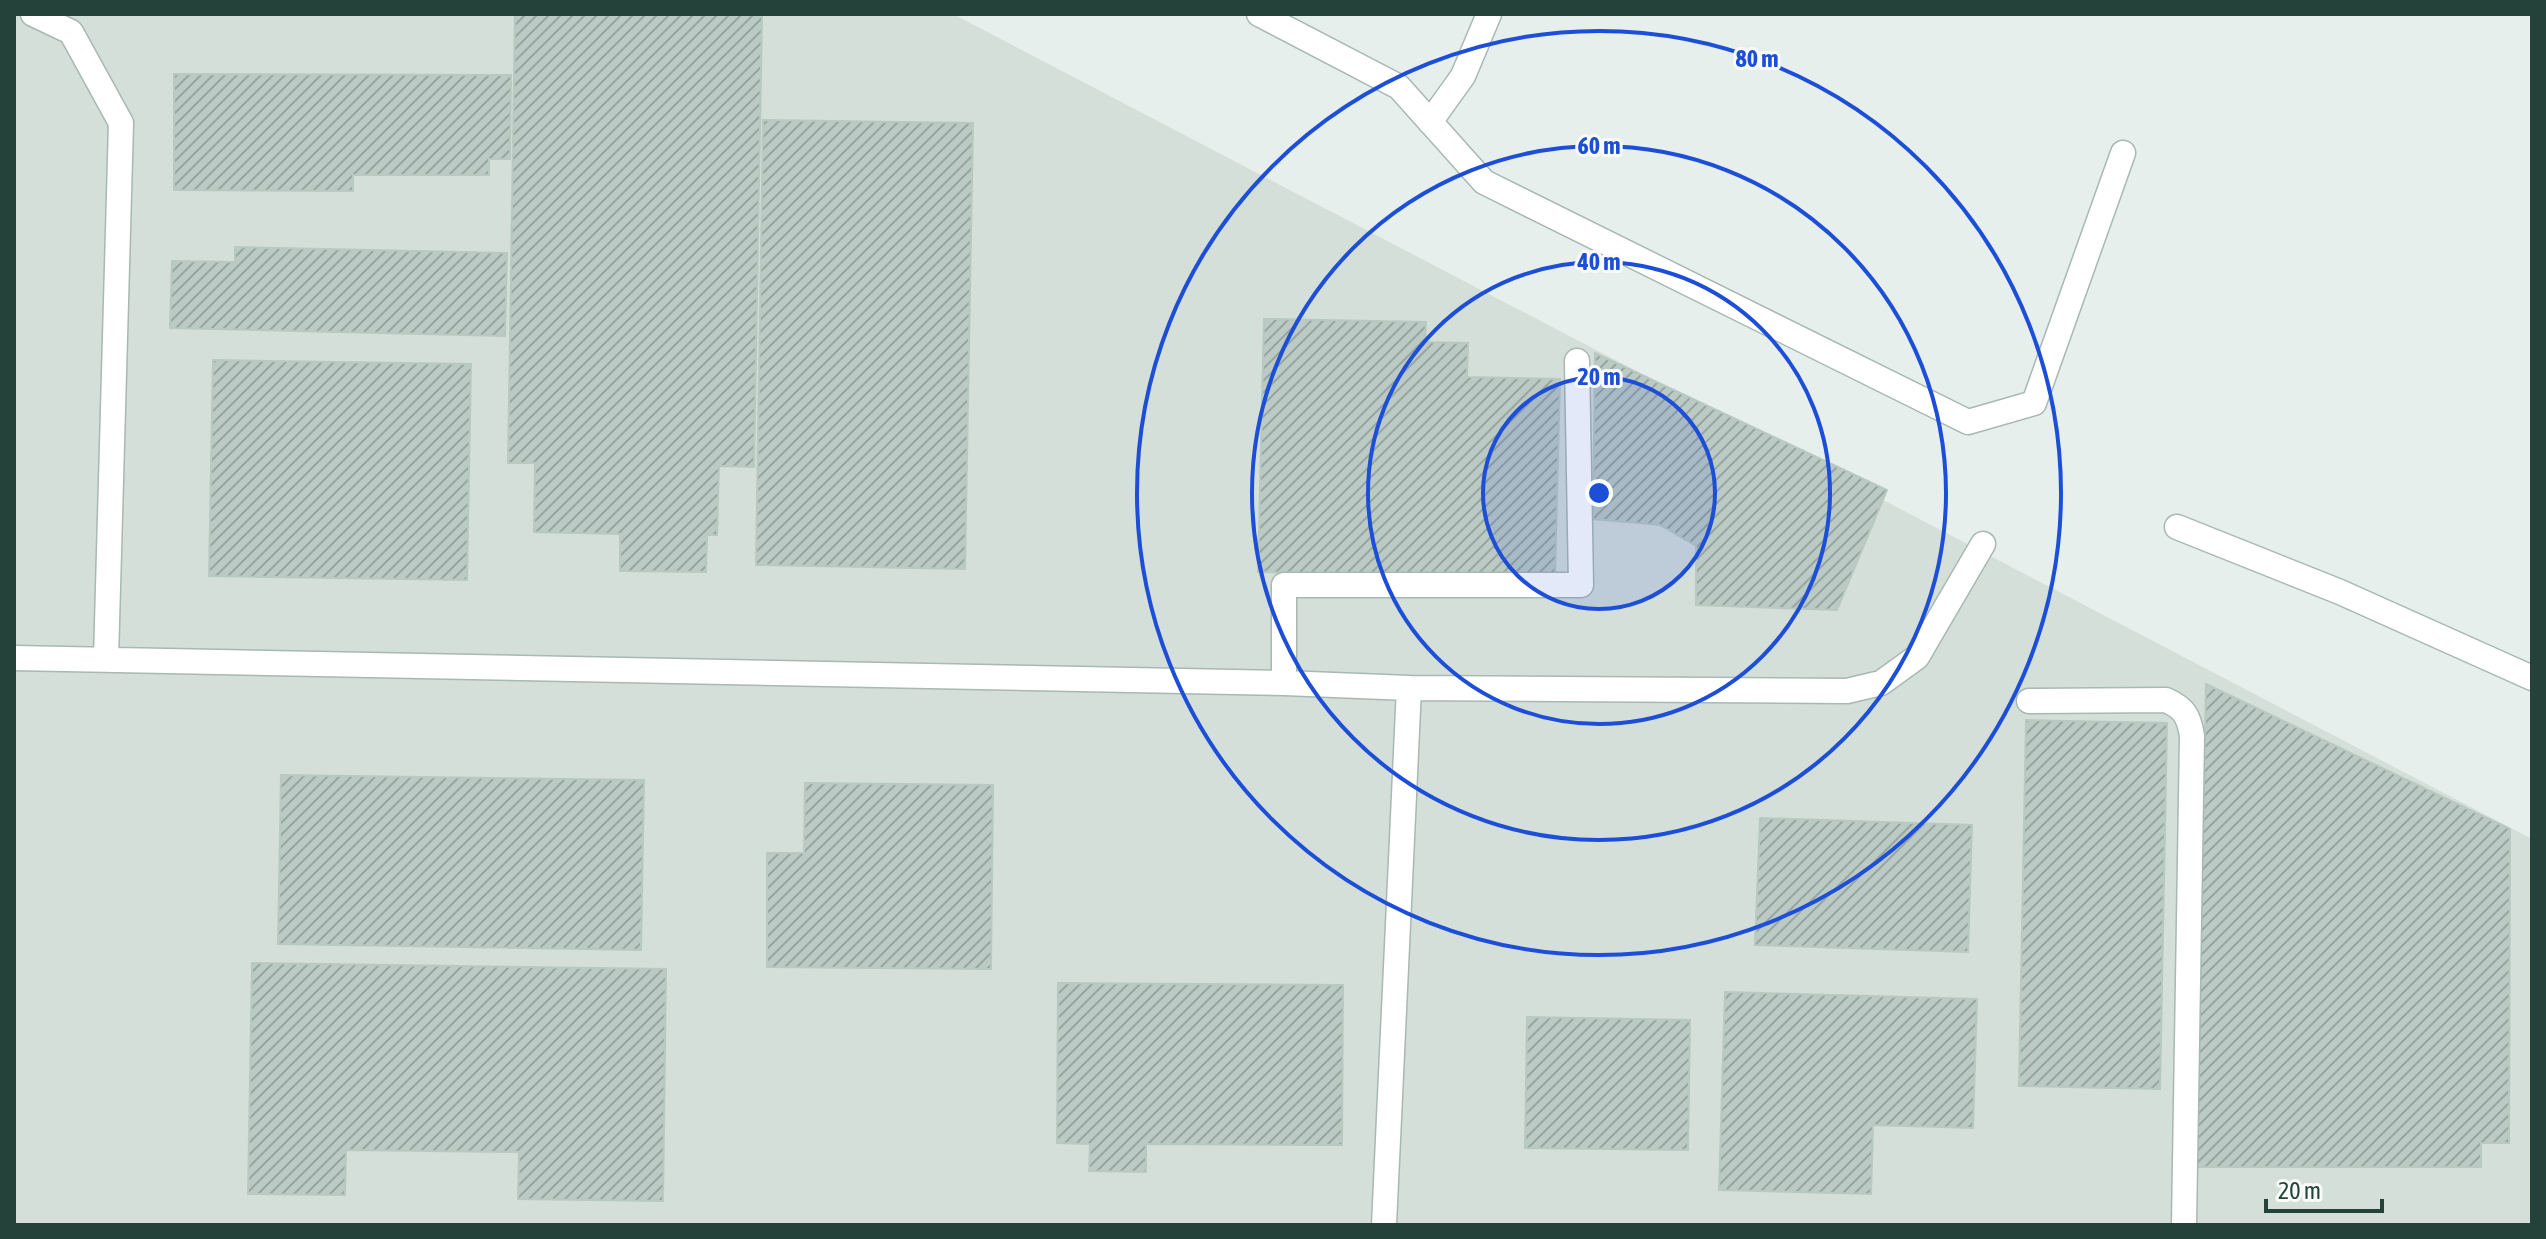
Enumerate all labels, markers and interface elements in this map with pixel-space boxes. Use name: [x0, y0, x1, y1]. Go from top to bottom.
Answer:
text: 80 m: [1735, 45, 1779, 72]
text: 60 m: [1577, 132, 1621, 159]
text: 40 m: [1576, 248, 1621, 275]
text: 20 m: [1577, 363, 1621, 390]
centre of rings: [1585, 479, 1613, 507]
scale bar: [2266, 1163, 2382, 1213]
text: 20 m: [2278, 1177, 2321, 1204]

